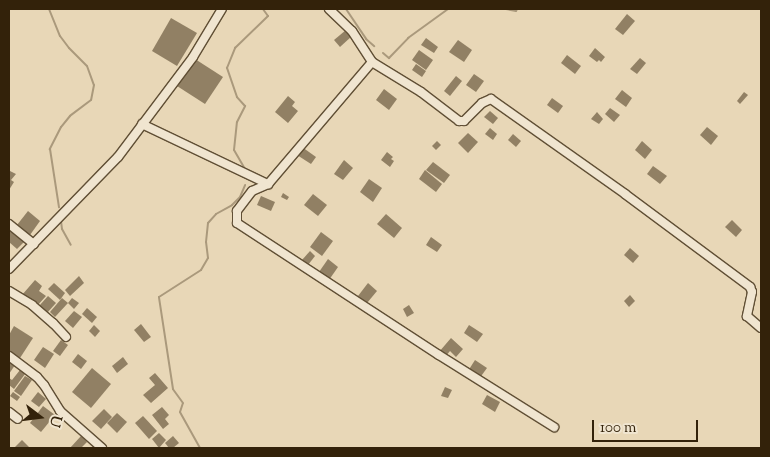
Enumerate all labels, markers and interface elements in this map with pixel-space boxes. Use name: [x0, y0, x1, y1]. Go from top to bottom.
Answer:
north arrow: [15, 392, 65, 442]
scale bar: [595, 410, 701, 442]
text: U: [43, 413, 66, 429]
text: 100 m: [600, 418, 636, 439]

